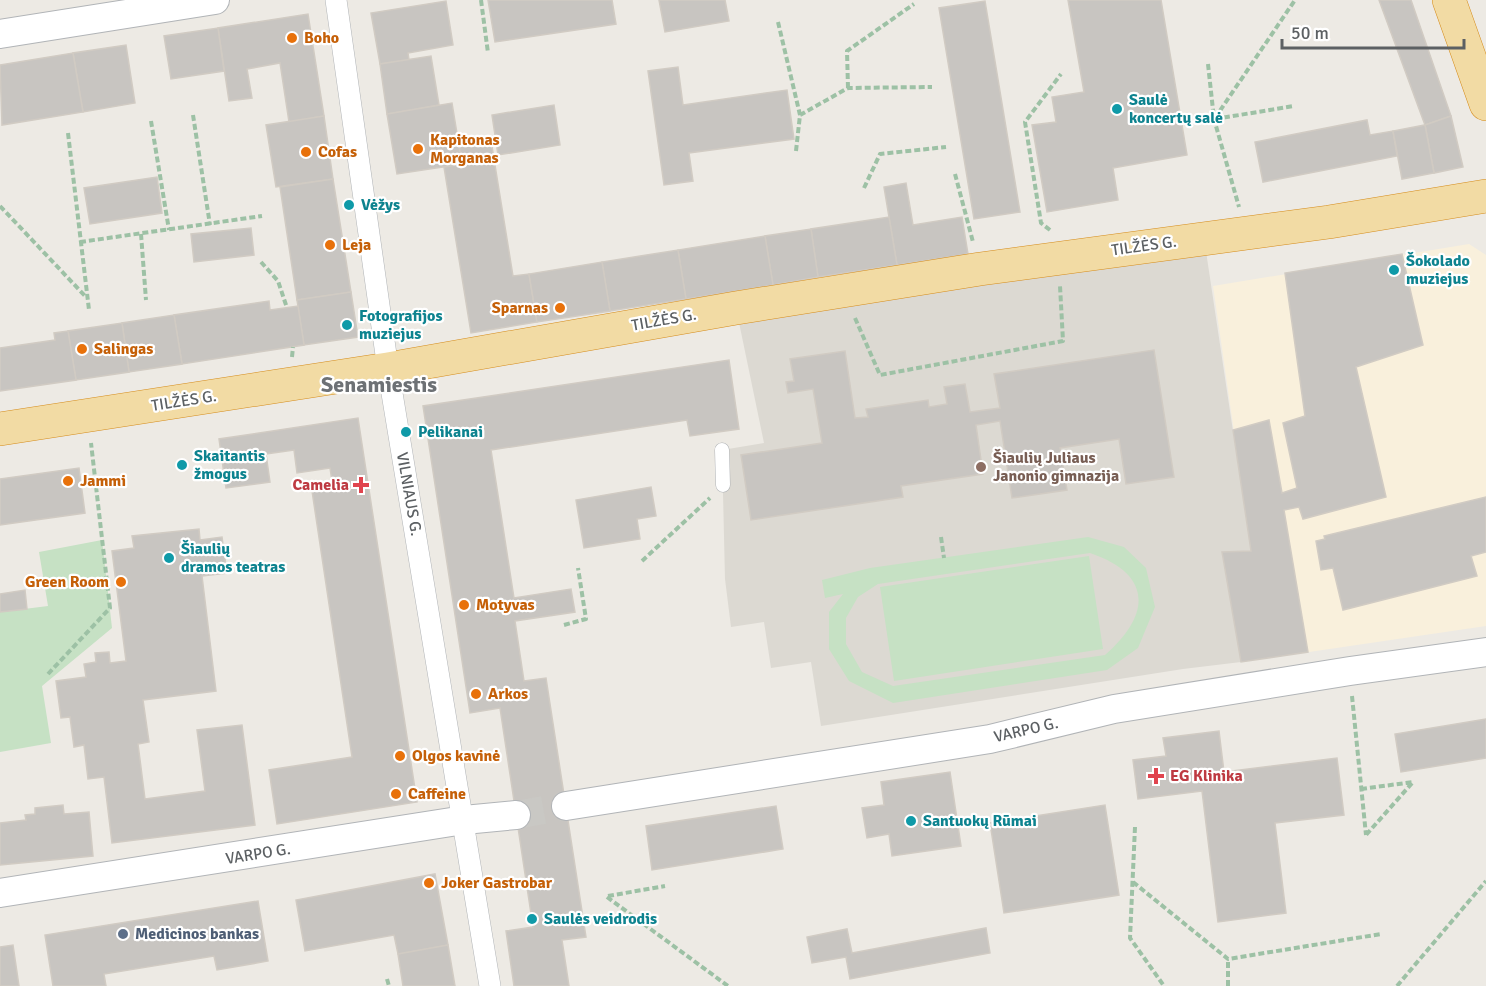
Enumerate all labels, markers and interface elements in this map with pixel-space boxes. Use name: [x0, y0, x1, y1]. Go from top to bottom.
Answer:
scale bar: [1282, 12, 1464, 50]
text: 50 m: [1291, 22, 1329, 44]
place label: Boho: [304, 28, 339, 48]
marker: Boho: [285, 31, 299, 45]
place label: Saulė koncertų salė: [1129, 90, 1223, 128]
marker: Saulė koncertų salė: [1110, 102, 1124, 116]
place label: Kapitonas Morganas: [430, 130, 500, 168]
place label: Cofas: [318, 142, 357, 162]
marker: Kapitonas Morganas: [411, 142, 425, 156]
marker: Cofas: [299, 145, 313, 159]
place label: Vėžys: [361, 195, 400, 215]
marker: Vėžys: [342, 198, 356, 212]
street label: TILŽĖS G.: [1110, 232, 1178, 260]
place label: Leja: [342, 235, 371, 255]
marker: Leja: [323, 238, 337, 252]
place label: Šokolado muziejus: [1406, 251, 1470, 289]
marker: Šokolado muziejus: [1387, 263, 1401, 277]
place label: Sparnas: [492, 298, 548, 318]
marker: Sparnas: [553, 301, 567, 315]
street label: TILŽĖS G.: [630, 304, 698, 336]
place label: Fotografijos muziejus: [359, 306, 443, 344]
marker: Fotografijos muziejus: [340, 318, 354, 332]
place label: Salingas: [94, 339, 153, 359]
marker: Salingas: [75, 342, 89, 356]
district label: Senamiestis: [321, 371, 437, 398]
street label: TILŽĖS G.: [150, 386, 218, 416]
place label: Pelikanai: [418, 422, 483, 442]
marker: Pelikanai: [399, 425, 413, 439]
place label: Skaitantis žmogus: [194, 446, 265, 484]
place label: Šiaulių Juliaus Janonio gimnazija: [993, 448, 1119, 486]
street label: VILNIAUS G.: [392, 451, 426, 537]
marker: Skaitantis žmogus: [175, 458, 189, 472]
marker: Šiaulių Juliaus Janonio gimnazija: [974, 460, 988, 474]
place label: Jammi: [80, 471, 126, 491]
marker: Jammi: [61, 474, 75, 488]
place label: Camelia: [292, 475, 349, 495]
marker: Camelia: [354, 478, 368, 492]
place label: Šiaulių dramos teatras: [181, 539, 285, 577]
marker: Šiaulių dramos teatras: [162, 551, 176, 565]
place label: Green Room: [25, 572, 109, 592]
marker: Green Room: [114, 575, 128, 589]
place label: Motyvas: [476, 595, 535, 615]
marker: Motyvas: [457, 598, 471, 612]
place label: Arkos: [488, 684, 528, 704]
marker: Arkos: [469, 687, 483, 701]
street label: VARPO G.: [992, 713, 1060, 747]
place label: Olgos kavinė: [412, 746, 500, 766]
marker: Olgos kavinė: [393, 749, 407, 763]
place label: EG Klinika: [1170, 766, 1243, 786]
marker: EG Klinika: [1147, 767, 1165, 785]
place label: Caffeine: [408, 784, 466, 804]
marker: Caffeine: [389, 787, 403, 801]
place label: Santuokų Rūmai: [923, 811, 1037, 831]
marker: Santuokų Rūmai: [904, 814, 918, 828]
street label: VARPO G.: [224, 839, 292, 869]
place label: Joker Gastrobar: [441, 873, 553, 893]
marker: Joker Gastrobar: [422, 876, 436, 890]
place label: Saulės veidrodis: [544, 909, 657, 929]
marker: Saulės veidrodis: [525, 912, 539, 926]
place label: Medicinos bankas: [135, 924, 259, 944]
marker: Medicinos bankas: [116, 927, 130, 941]

